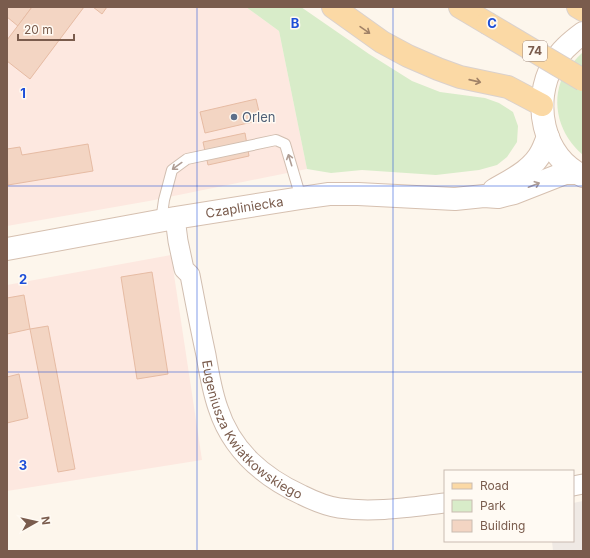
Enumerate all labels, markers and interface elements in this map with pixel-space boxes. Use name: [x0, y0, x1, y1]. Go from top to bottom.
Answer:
text: B: [291, 15, 300, 31]
text: C: [487, 15, 497, 31]
scale bar: [18, 16, 74, 42]
text: 20 m: [24, 22, 53, 37]
one-way arrow: [359, 26, 370, 34]
road number: 74: [523, 41, 547, 61]
one-way arrow: [468, 77, 481, 85]
text: 1: [20, 85, 26, 101]
place label: Orlen: [242, 109, 275, 125]
marker: Orlen: [229, 112, 239, 122]
one-way arrow: [286, 154, 293, 167]
one-way arrow: [172, 162, 183, 170]
one-way arrow: [528, 181, 540, 188]
street label: Czapliniecka: [204, 193, 284, 221]
text: 2: [19, 271, 27, 287]
street label: Eugeniusza Kwiatkowskiego: [199, 359, 305, 502]
text: 3: [19, 457, 27, 473]
legend: [444, 470, 574, 542]
text: Road: [480, 478, 509, 493]
text: Park: [480, 498, 506, 513]
north arrow: [16, 502, 56, 542]
text: N: [38, 515, 53, 526]
text: Building: [480, 518, 525, 533]

